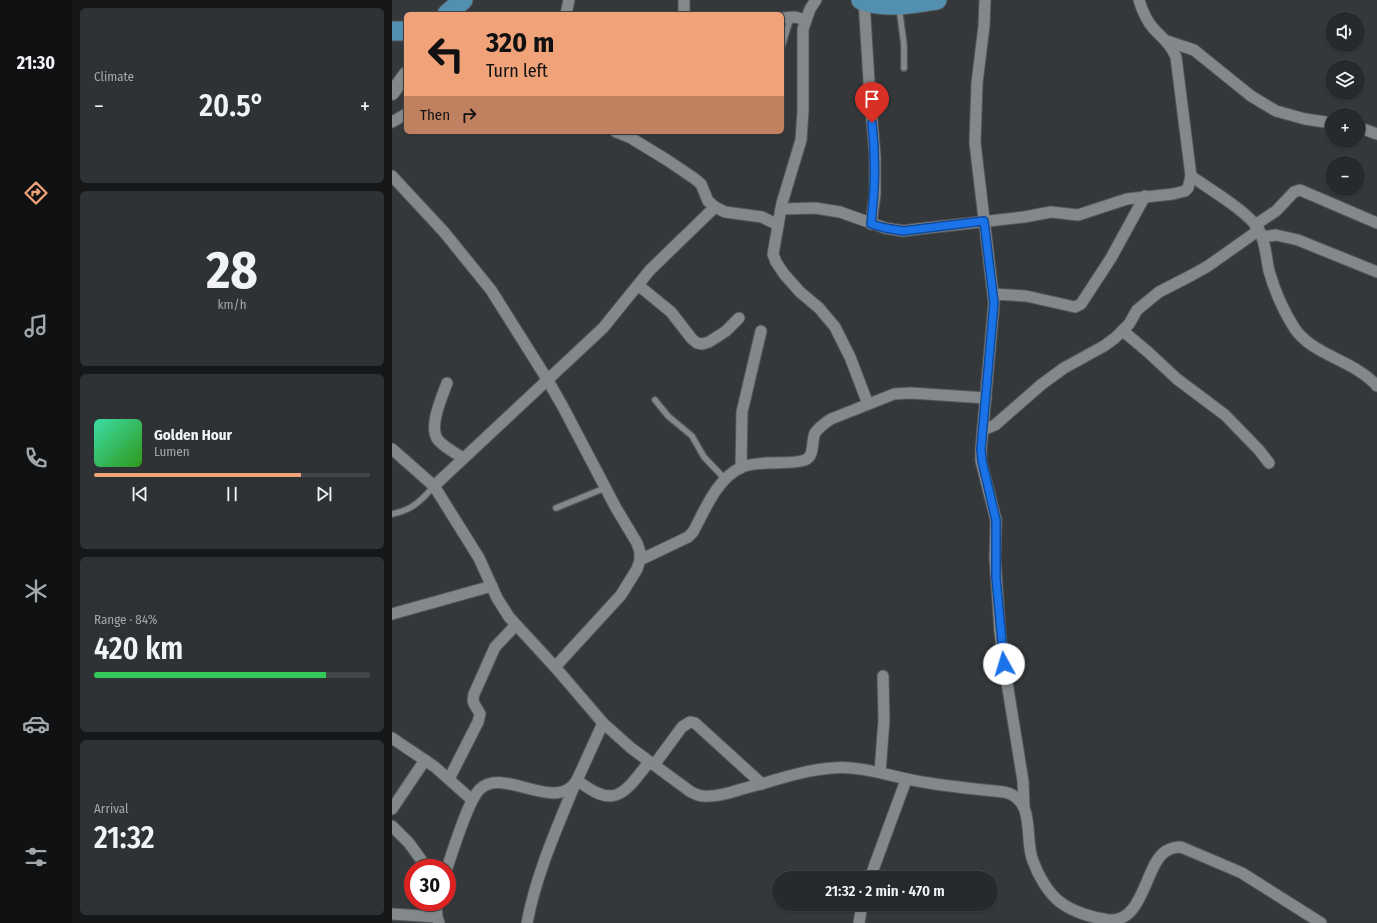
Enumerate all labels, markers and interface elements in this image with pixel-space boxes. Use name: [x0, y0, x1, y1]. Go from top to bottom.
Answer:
map controls: [1325, 12, 1365, 196]
button: sound: [1325, 12, 1365, 52]
text: 320 m: [486, 26, 554, 59]
icon: left: [420, 28, 472, 80]
text: 21:30: [17, 52, 55, 74]
text: Turn left: [486, 60, 548, 82]
button: layers: [1325, 60, 1365, 100]
text: Climate: [94, 69, 134, 84]
pin: [855, 82, 889, 123]
text: 20.5°: [199, 88, 265, 124]
icon: arrive: [861, 88, 883, 110]
text: −: [94, 93, 104, 120]
text: +: [360, 93, 370, 120]
icon: right: [458, 104, 480, 126]
text: Then: [420, 106, 450, 124]
button: +: [1325, 108, 1365, 148]
button: −: [1325, 156, 1365, 196]
icon: directions: [22, 179, 50, 207]
text: 28: [206, 239, 258, 302]
text: km/h: [218, 297, 247, 312]
icon: music: [22, 312, 50, 340]
text: Golden Hour: [154, 426, 232, 444]
icon: phone: [22, 444, 50, 472]
text: Lumen: [154, 444, 190, 459]
icon: previous: [129, 483, 151, 505]
icon: pause: [221, 483, 243, 505]
icon: next: [313, 483, 335, 505]
icon: climate: [22, 577, 50, 605]
text: Range · 84%: [94, 612, 157, 627]
text: 420 km: [94, 631, 183, 667]
position arrow: [983, 643, 1025, 685]
icon: car: [22, 710, 50, 738]
text: Arrival: [94, 801, 128, 816]
text: 21:32: [94, 820, 154, 856]
icon: filters: [22, 843, 50, 871]
speed limit sign: 30: [404, 859, 456, 911]
text: 21:32 · 2 min · 470 m: [825, 882, 945, 900]

